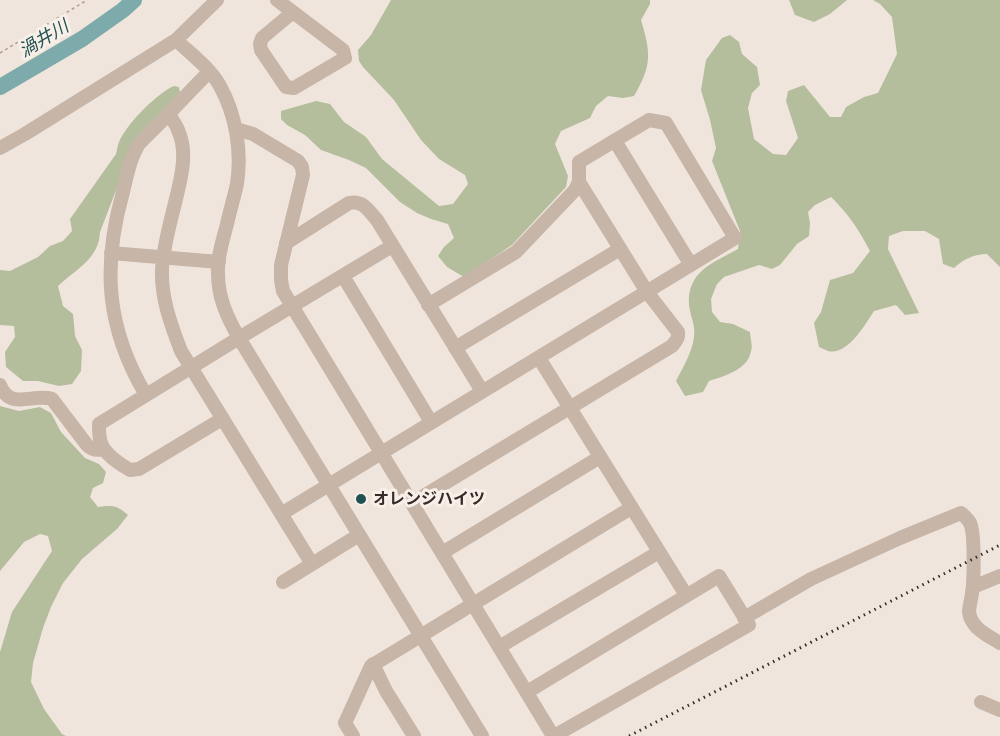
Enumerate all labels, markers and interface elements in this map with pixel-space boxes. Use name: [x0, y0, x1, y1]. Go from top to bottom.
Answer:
water label: 渦井川: [15, 16, 73, 62]
place label: オレンジハイツ: [373, 489, 485, 509]
marker: オレンジハイツ: [354, 492, 368, 506]

